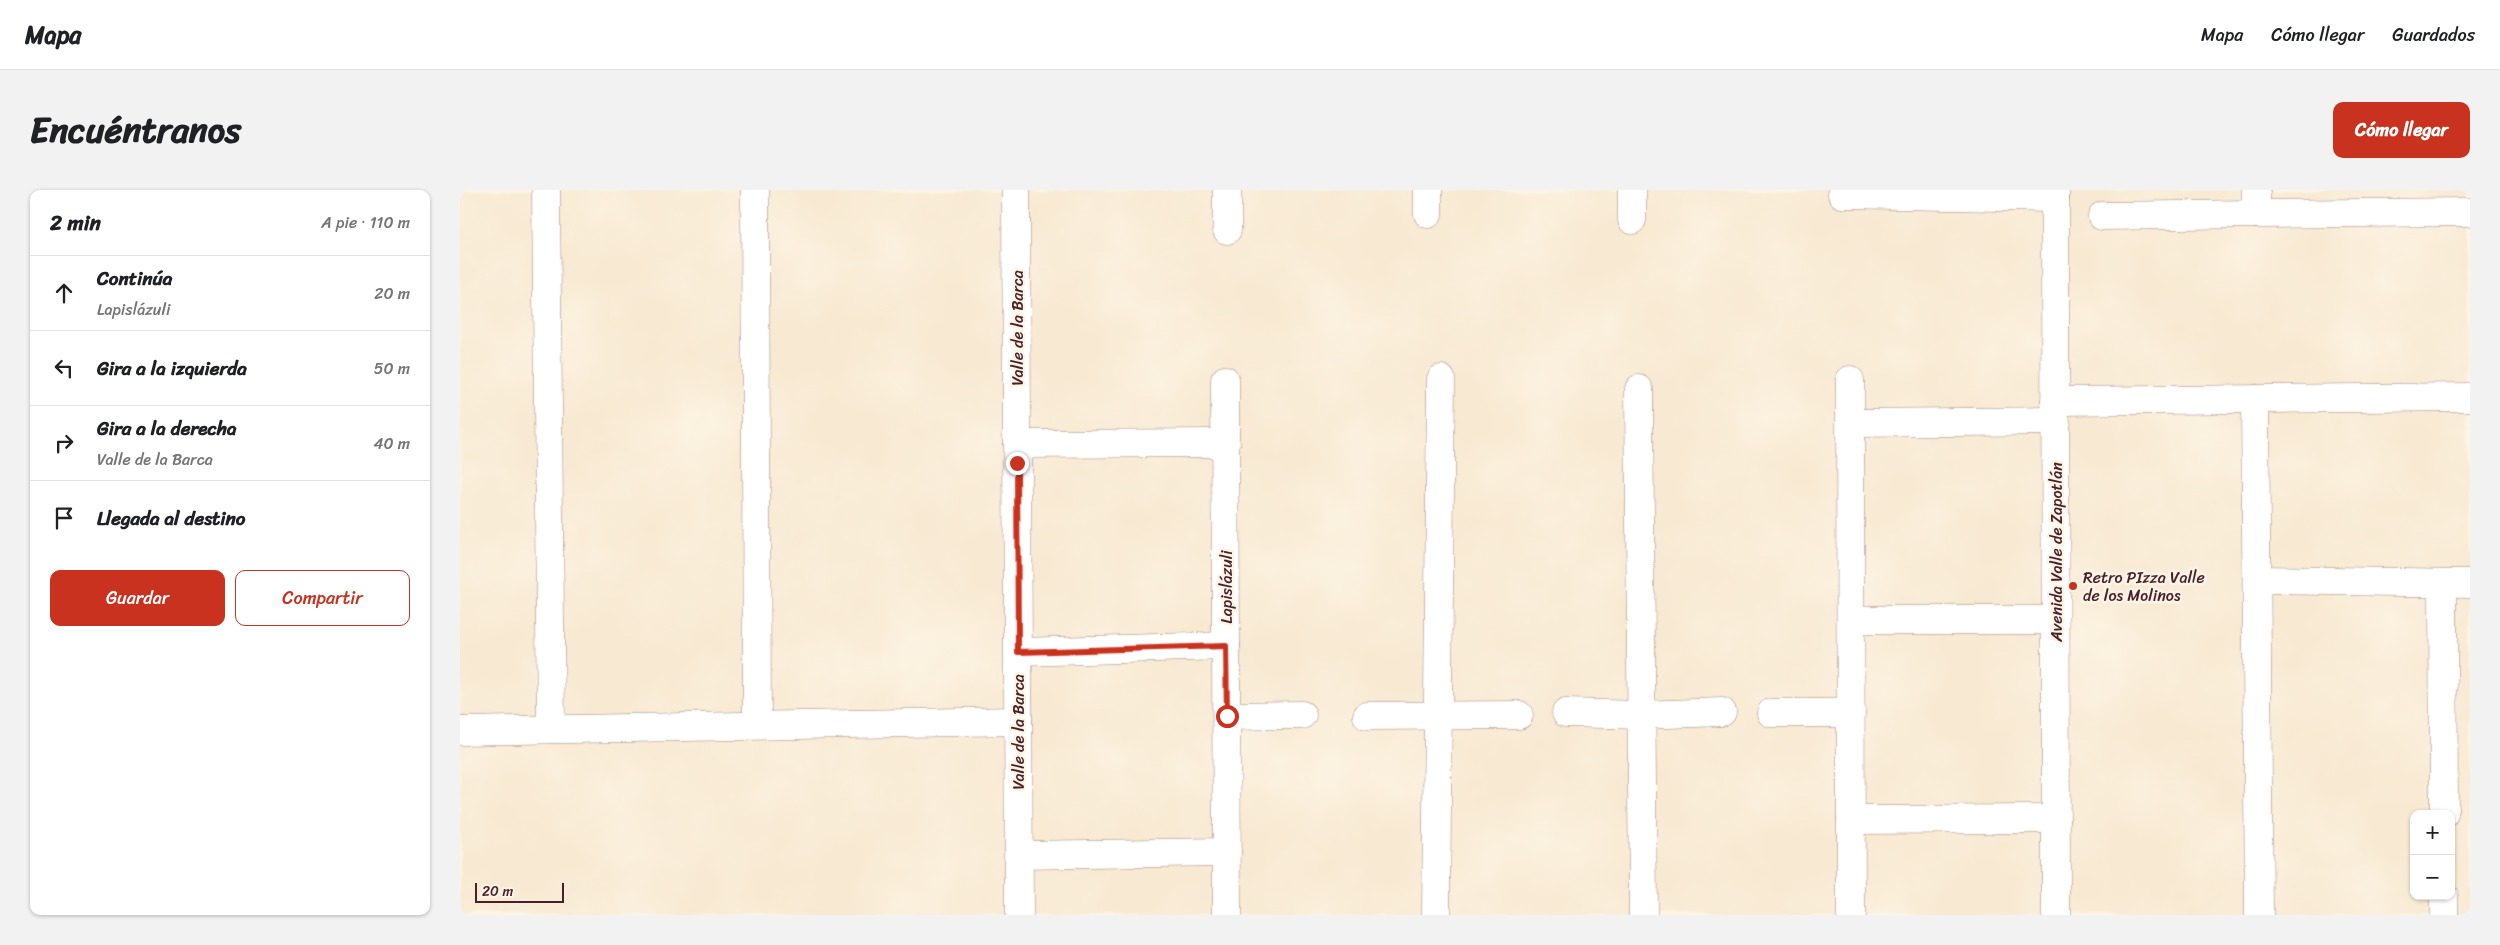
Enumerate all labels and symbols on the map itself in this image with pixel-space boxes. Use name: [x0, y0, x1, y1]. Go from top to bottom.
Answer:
street label: Valle de la Barca: [1003, 270, 1032, 386]
route end: [1006, 452, 1029, 475]
street label: Avenida Valle de Zapotlán: [2042, 462, 2071, 643]
street label: Lapislázuli: [1212, 550, 1241, 624]
place label: Retro PIzza Valle de los Molinos: [2083, 563, 2205, 610]
marker: Retro PIzza Valle de los Molinos: [2067, 580, 2079, 592]
street label: Valle de la Barca: [1004, 674, 1033, 790]
route start: [1216, 705, 1239, 728]
scale bar: [475, 880, 564, 903]

